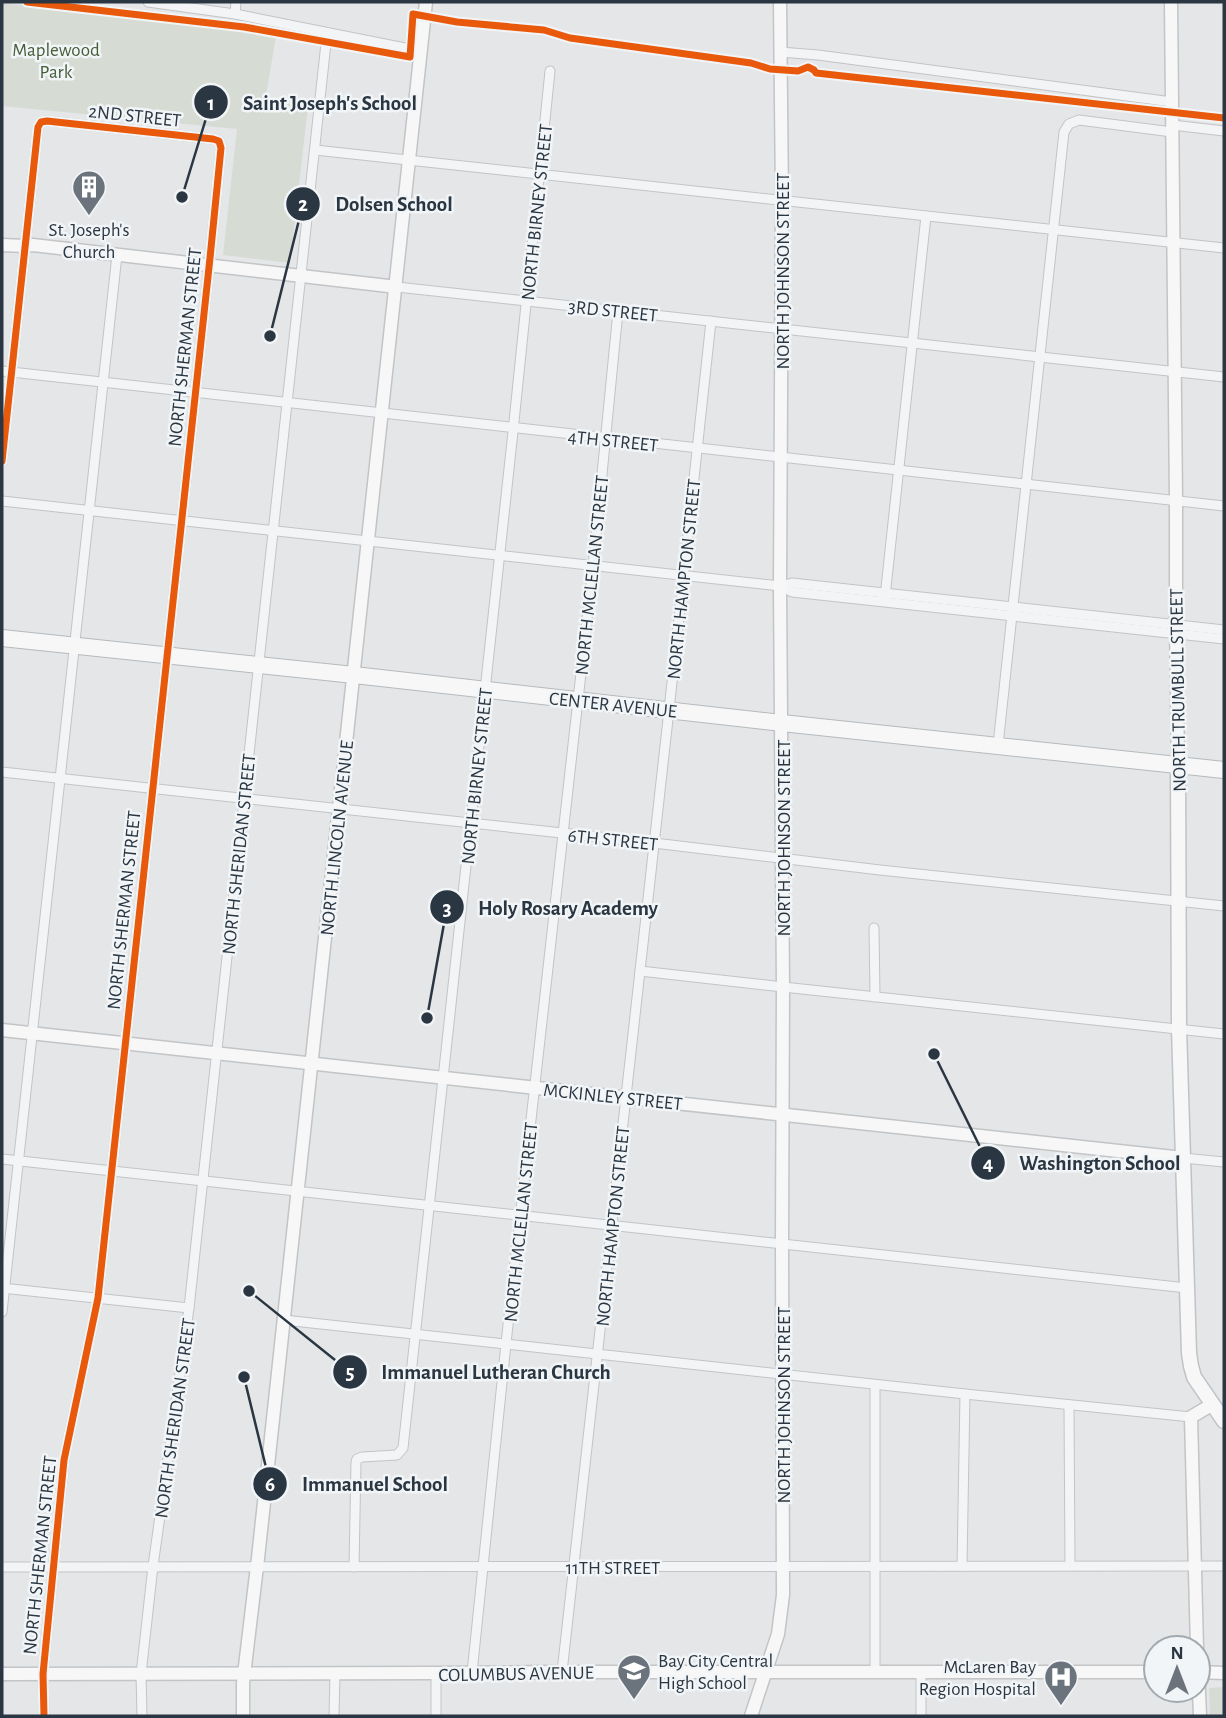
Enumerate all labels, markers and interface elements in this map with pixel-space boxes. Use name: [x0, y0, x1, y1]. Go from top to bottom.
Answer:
park label: Maplewood Park: [12, 41, 100, 82]
callout: Saint Joseph's School: [194, 81, 431, 123]
text: 1: [207, 93, 215, 114]
text: Saint Joseph's School: [243, 93, 417, 114]
street label: 2ND STREET: [88, 102, 182, 131]
street label: NORTH BIRNEY STREET: [519, 123, 556, 301]
building icon: St. Joseph's Church: [70, 168, 108, 217]
street label: NORTH JOHNSON STREET: [774, 173, 793, 369]
callout: Dolsen School: [286, 183, 466, 225]
text: 2: [298, 194, 308, 215]
text: Dolsen School: [335, 194, 453, 215]
place label: St. Joseph's Church: [48, 221, 130, 262]
street label: NORTH SHERMAN STREET: [166, 247, 205, 448]
street label: 3RD STREET: [567, 297, 659, 326]
street label: 4TH STREET: [567, 427, 659, 456]
street label: NORTH MCLELLAN STREET: [573, 474, 612, 676]
street label: NORTH HAMPTON STREET: [665, 478, 704, 680]
street label: NORTH TRUMBULL STREET: [1167, 588, 1190, 792]
street label: NORTH BIRNEY STREET: [459, 687, 496, 865]
street label: CENTER AVENUE: [548, 689, 678, 722]
street label: NORTH LINCOLN AVENUE: [318, 740, 357, 937]
street label: NORTH JOHNSON STREET: [775, 740, 794, 936]
street label: NORTH SHERIDAN STREET: [219, 753, 259, 956]
street label: NORTH SHERMAN STREET: [105, 810, 144, 1011]
street label: 6TH STREET: [567, 826, 659, 855]
callout: Holy Rosary Academy: [429, 886, 672, 928]
text: 3: [442, 898, 452, 919]
text: Holy Rosary Academy: [478, 898, 659, 919]
street label: MCKINLEY STREET: [542, 1081, 683, 1114]
street label: NORTH MCLELLAN STREET: [502, 1121, 541, 1323]
street label: NORTH HAMPTON STREET: [594, 1125, 633, 1327]
callout: Washington School: [971, 1142, 1195, 1184]
text: 4: [983, 1153, 993, 1174]
text: Washington School: [1019, 1153, 1181, 1174]
street label: NORTH JOHNSON STREET: [775, 1307, 794, 1503]
street label: NORTH SHERIDAN STREET: [152, 1317, 199, 1520]
callout: Immanuel Lutheran Church: [332, 1351, 625, 1393]
text: 5: [345, 1362, 355, 1383]
text: Immanuel Lutheran Church: [381, 1362, 611, 1383]
street label: NORTH SHERMAN STREET: [21, 1455, 60, 1656]
callout: Immanuel School: [253, 1463, 462, 1505]
text: 6: [265, 1474, 275, 1495]
text: Immanuel School: [302, 1474, 448, 1495]
street label: 11TH STREET: [566, 1559, 660, 1578]
north arrow: [1142, 1634, 1212, 1704]
text: N: [1170, 1644, 1184, 1663]
school or university icon: Bay City Central High School: [615, 1652, 653, 1701]
place label: Bay City Central High School: [658, 1652, 773, 1693]
place label: McLaren Bay Region Hospital: [919, 1658, 1036, 1699]
hospital icon: McLaren Bay Region Hospital: [1042, 1658, 1080, 1707]
street label: COLUMBUS AVENUE: [438, 1664, 594, 1685]

